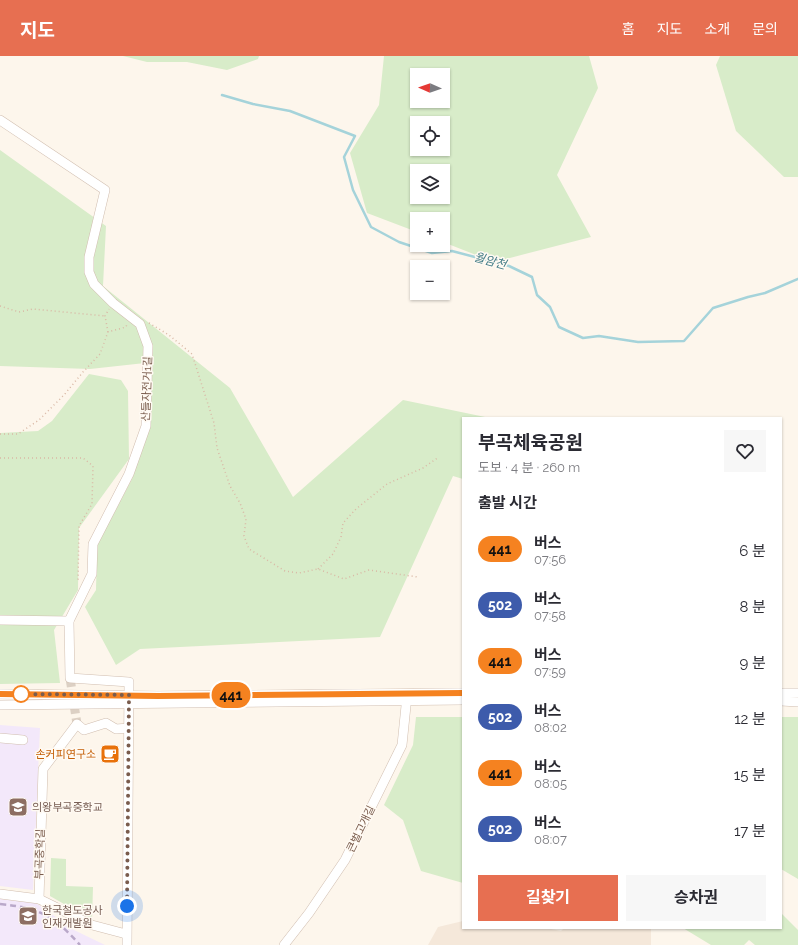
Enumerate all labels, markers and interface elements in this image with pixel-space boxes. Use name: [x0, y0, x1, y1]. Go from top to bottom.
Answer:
text: 지도: [20, 19, 55, 41]
text: 홈: [622, 21, 635, 37]
text: 지도: [657, 21, 682, 37]
text: 소개: [704, 21, 730, 37]
text: 문의: [752, 21, 778, 37]
north arrow: [410, 68, 450, 108]
map controls: [410, 68, 450, 300]
button: locate: [410, 116, 450, 156]
button: layers: [410, 164, 450, 204]
button: +: [410, 212, 450, 252]
water label: 월암천: [472, 250, 510, 273]
button: −: [410, 260, 450, 300]
street label: 산들자전거1길: [139, 356, 155, 422]
button: heart: [724, 430, 766, 472]
text: 부곡체육공원: [478, 431, 583, 453]
text: 도보 · 4 분 · 260 m: [478, 460, 580, 475]
text: 출발 시간: [478, 494, 537, 512]
text: 버스: [534, 534, 562, 552]
text: 441: [489, 541, 511, 557]
text: 6 분: [739, 542, 766, 560]
text: 07:56: [534, 552, 566, 567]
text: 버스: [534, 590, 562, 608]
text: 502: [488, 597, 512, 613]
text: 8 분: [739, 598, 766, 616]
text: 07:58: [534, 608, 566, 623]
text: 버스: [534, 646, 562, 664]
text: 441: [489, 653, 511, 669]
text: 9 분: [740, 654, 766, 672]
text: 07:59: [534, 664, 566, 679]
line badge: 441: [208, 682, 254, 708]
unlabelled marker: [12, 685, 30, 703]
text: 441: [220, 687, 242, 703]
text: 버스: [534, 702, 562, 720]
text: 502: [488, 709, 512, 725]
text: 12 분: [734, 710, 766, 728]
text: 08:02: [534, 720, 567, 735]
cafe icon: 손커피연구소: [99, 743, 121, 765]
place label: 손커피연구소: [35, 748, 96, 761]
text: 버스: [534, 758, 562, 776]
text: 441: [489, 765, 511, 781]
text: 15 분: [734, 766, 766, 784]
text: 08:05: [534, 776, 567, 791]
school or university icon: 의왕부곡중학교: [7, 796, 29, 818]
place label: 의왕부곡중학교: [32, 801, 103, 814]
street label: 큰벌고개길: [344, 803, 378, 855]
text: 버스: [534, 814, 562, 832]
text: 502: [488, 821, 512, 837]
text: 17 분: [734, 822, 766, 840]
street label: 부곡중학길: [33, 828, 47, 880]
text: 08:07: [534, 832, 567, 847]
button: 길찾기: [478, 875, 618, 921]
button: 승차권: [626, 875, 766, 921]
your location: [117, 896, 137, 916]
place label: 한국철도공사 인재개발원: [42, 904, 103, 930]
school or university icon: 한국철도공사 인재개발원: [17, 905, 39, 927]

